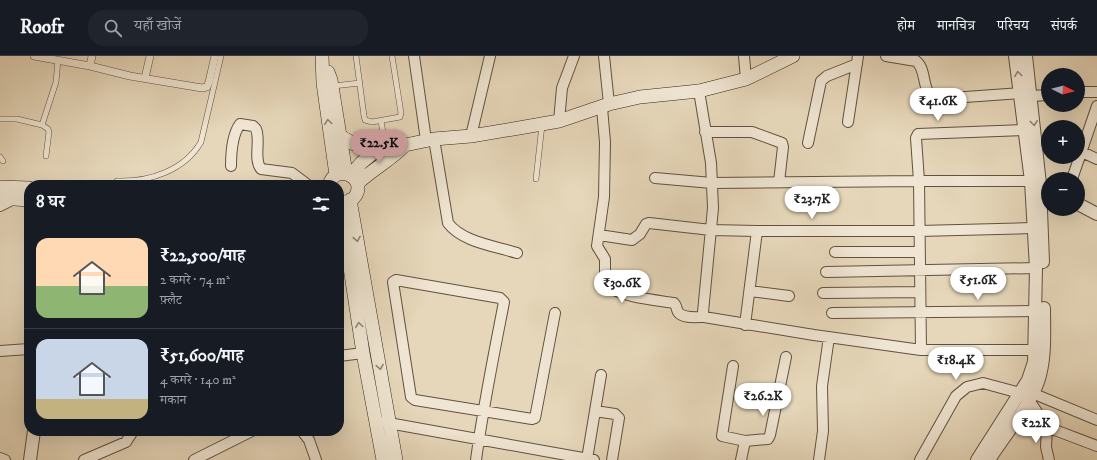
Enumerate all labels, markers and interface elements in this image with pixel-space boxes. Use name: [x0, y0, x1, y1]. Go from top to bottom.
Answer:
search box: [88, 10, 368, 46]
text: Roofr: [20, 16, 64, 39]
text: यहाँ खोजें: [134, 16, 181, 35]
icon: search: [102, 17, 124, 39]
text: होम: [897, 17, 915, 35]
text: मानचित्र: [937, 17, 975, 35]
text: परिचय: [997, 17, 1029, 35]
text: संपर्क: [1051, 17, 1077, 35]
north arrow: [1041, 68, 1085, 112]
map controls: [1041, 68, 1085, 216]
one-way arrow: [1014, 71, 1023, 77]
pin: ₹41.6K: [905, 88, 971, 122]
text: ₹41.6K: [919, 93, 957, 109]
one-way arrow: [324, 119, 333, 125]
one-way arrow: [1029, 120, 1038, 126]
button: +: [1041, 120, 1085, 164]
pin: ₹22.5K: [346, 130, 412, 164]
text: ₹22.5K: [360, 135, 398, 151]
button: −: [1041, 172, 1085, 216]
pin: ₹23.7K: [779, 186, 845, 220]
text: 8 घर: [36, 191, 65, 213]
text: ₹23.7K: [794, 191, 830, 207]
icon: filters: [310, 193, 332, 215]
one-way arrow: [352, 236, 361, 242]
text: ₹22,500/माह: [160, 245, 245, 267]
icon: home: [68, 254, 116, 302]
pin: ₹51.6K: [945, 267, 1011, 301]
pin: ₹30.6K: [589, 270, 655, 304]
text: 2 कमरे · 74 m²: [160, 272, 230, 288]
text: ₹51.6K: [959, 272, 997, 288]
text: ₹30.6K: [603, 275, 641, 291]
text: फ़्लैट: [160, 292, 182, 308]
one-way arrow: [355, 322, 364, 328]
text: ₹51,600/माह: [160, 345, 244, 367]
pin: ₹18.4K: [923, 347, 989, 381]
text: ₹18.4K: [937, 352, 975, 368]
icon: home: [68, 355, 116, 403]
one-way arrow: [375, 364, 384, 370]
text: 4 कमरे · 140 m²: [160, 372, 236, 388]
pin: ₹26.2K: [730, 383, 796, 417]
text: ₹26.2K: [743, 388, 783, 404]
text: मकान: [160, 392, 186, 408]
pin: ₹22K: [1012, 410, 1060, 444]
text: ₹22K: [1021, 415, 1051, 431]

